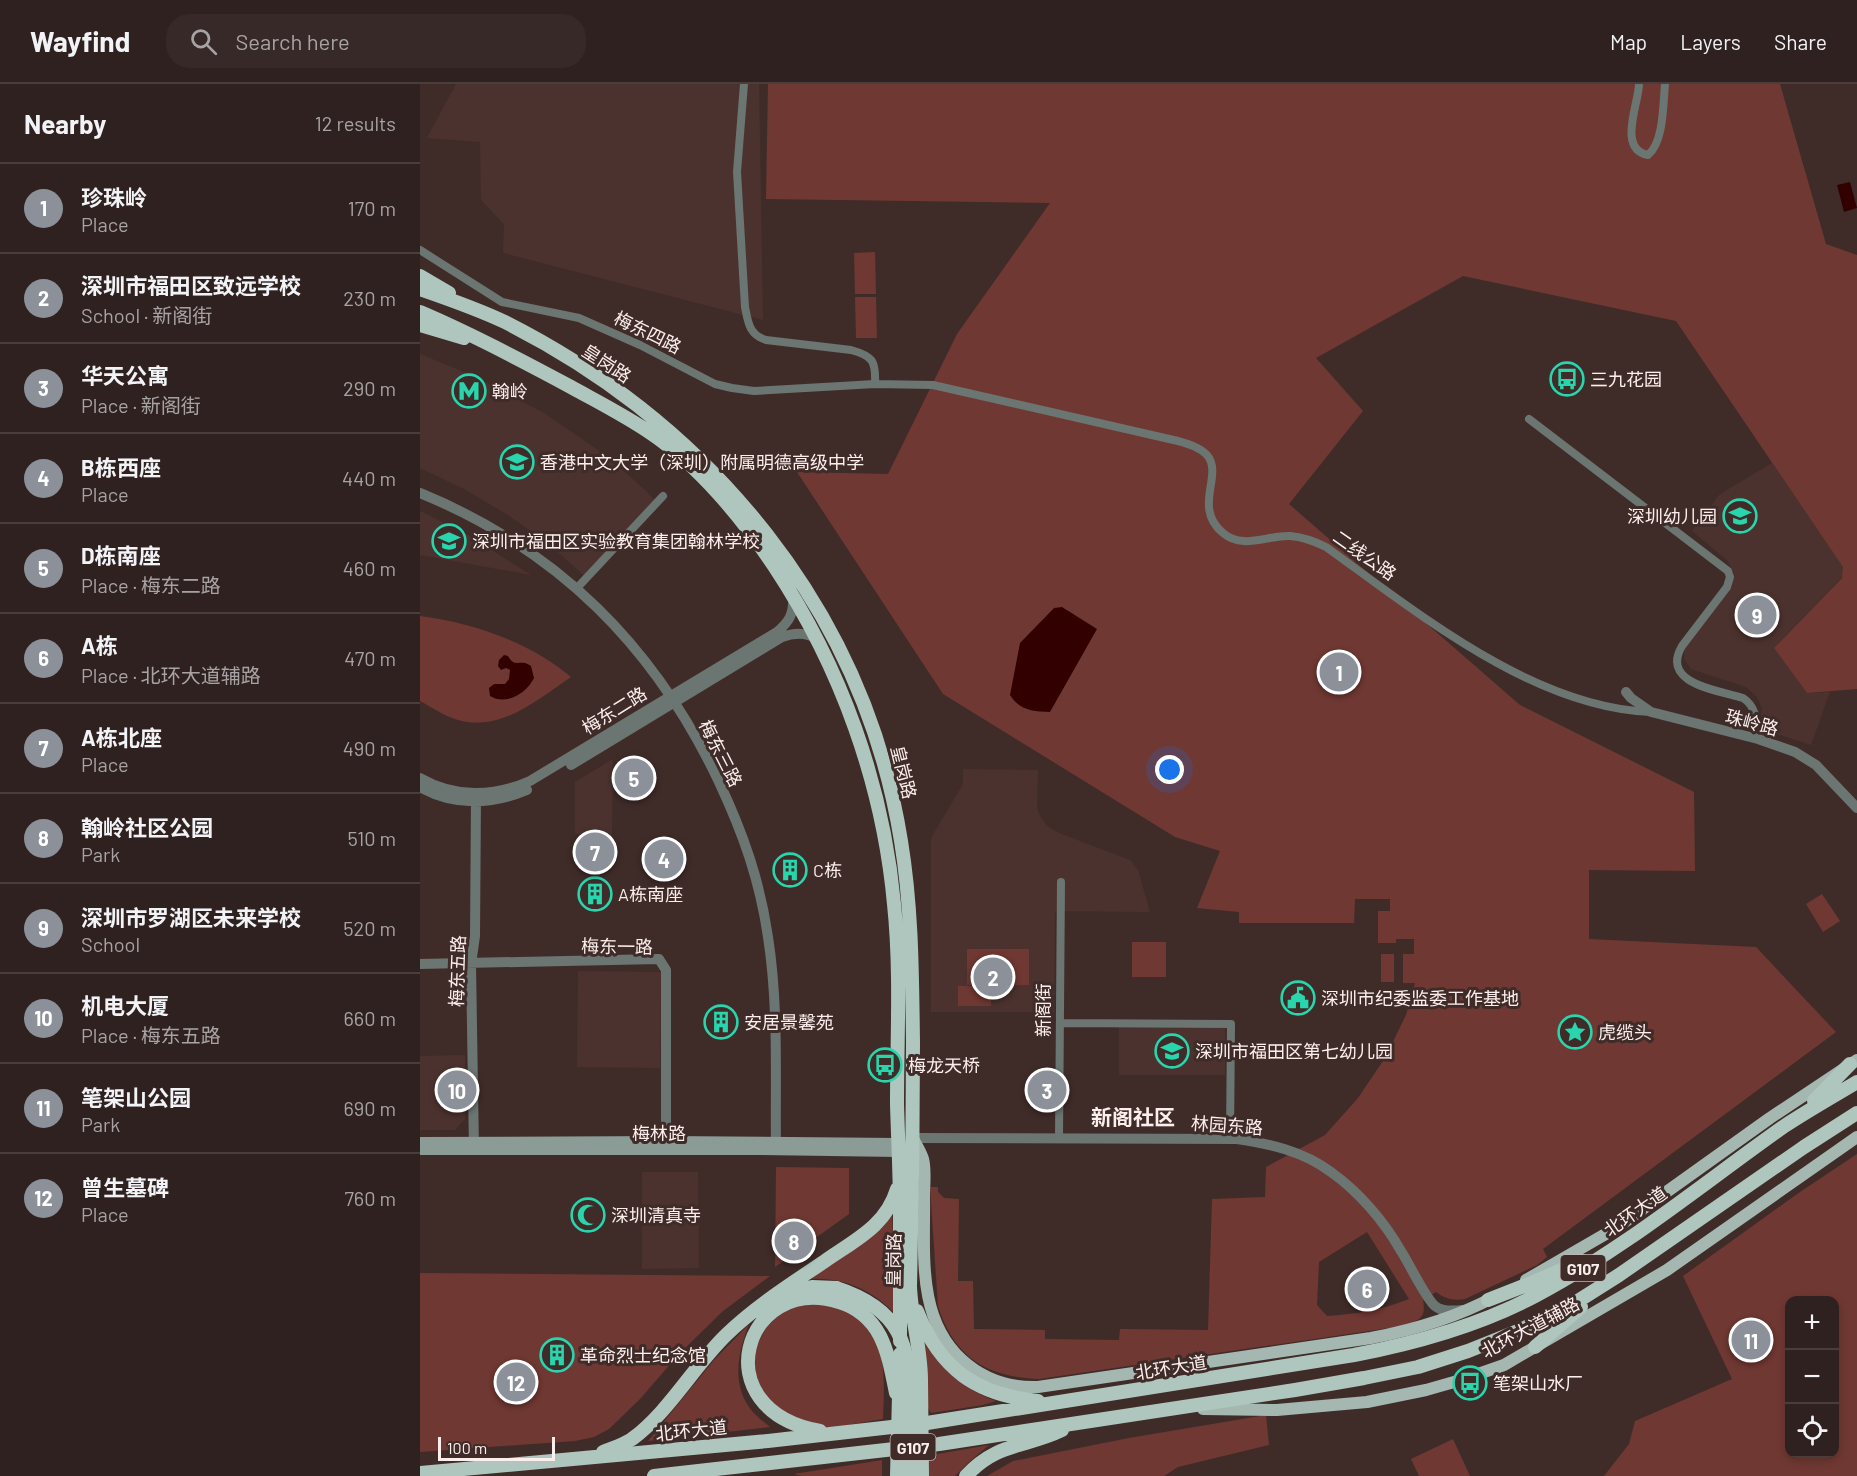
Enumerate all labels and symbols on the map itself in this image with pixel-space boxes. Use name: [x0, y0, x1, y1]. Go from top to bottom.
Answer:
street label: 梅东四路: [611, 306, 685, 358]
street label: 皇岗路: [578, 339, 636, 387]
bus stop icon: 三九花园: [1549, 361, 1585, 397]
place label: 三九花园: [1590, 368, 1662, 390]
metro station icon: 翰岭: [451, 373, 487, 409]
place label: 翰岭: [492, 380, 528, 402]
school or university icon: 香港中文大学（深圳）附属明德高级中学: [499, 444, 535, 480]
place label: 香港中文大学（深圳）附属明德高级中学: [540, 451, 864, 473]
school or university icon: 深圳幼儿园: [1722, 498, 1758, 534]
place label: 深圳幼儿园: [1627, 505, 1717, 527]
school or university icon: 深圳市福田区实验教育集团翰林学校: [431, 523, 467, 559]
street label: 二线公路: [1329, 525, 1401, 585]
place label: 深圳市福田区实验教育集团翰林学校: [472, 530, 760, 552]
pin: 9: [1738, 592, 1776, 638]
pin: 1: [1320, 650, 1358, 694]
street label: 梅东二路: [578, 682, 650, 738]
street label: 珠岭路: [1723, 704, 1781, 740]
street label: 梅东三路: [695, 716, 747, 790]
street label: 皇岗路: [887, 743, 921, 801]
your location: [1155, 755, 1184, 784]
pin: 5: [614, 756, 654, 800]
pin: 7: [576, 830, 615, 874]
pin: 4: [644, 836, 684, 882]
building icon: C栋: [772, 852, 808, 888]
place label: C栋: [813, 859, 842, 881]
building icon: A栋南座: [577, 876, 613, 912]
place label: A栋南座: [618, 883, 683, 905]
street label: 梅东一路: [581, 934, 653, 958]
street label: 梅东五路: [445, 935, 469, 1007]
pin: 2: [974, 954, 1012, 1000]
public building icon: 深圳市纪委监委工作基地: [1280, 980, 1316, 1016]
street label: 新阁街: [1032, 983, 1054, 1037]
place label: 深圳市纪委监委工作基地: [1321, 987, 1519, 1009]
building icon: 安居景馨苑: [703, 1004, 739, 1040]
place label: 安居景馨苑: [744, 1011, 834, 1033]
place icon: 虎缆头: [1557, 1014, 1593, 1050]
place label: 虎缆头: [1598, 1021, 1652, 1043]
school or university icon: 深圳市福田区第七幼儿园: [1154, 1033, 1190, 1069]
place label: 深圳市福田区第七幼儿园: [1195, 1040, 1393, 1062]
bus stop icon: 梅龙天桥: [867, 1047, 903, 1083]
place label: 梅龙天桥: [908, 1054, 980, 1076]
pin: 10: [438, 1068, 477, 1112]
pin: 3: [1028, 1068, 1066, 1112]
district label: 新阁社区: [1091, 1104, 1175, 1129]
street label: 林园东路: [1190, 1112, 1264, 1138]
street label: 梅林路: [632, 1122, 686, 1144]
street label: 北环大道: [1599, 1181, 1671, 1241]
mosque icon: 深圳清真寺: [570, 1197, 606, 1233]
place label: 深圳清真寺: [611, 1204, 701, 1226]
pin: 8: [774, 1218, 814, 1264]
street label: 皇岗路: [882, 1233, 904, 1287]
road number: G107: [1560, 1255, 1606, 1281]
pin: 6: [1348, 1266, 1386, 1312]
street label: 北环大道辅路: [1477, 1292, 1583, 1362]
pin: 11: [1732, 1318, 1770, 1362]
building icon: 革命烈士纪念馆: [539, 1337, 575, 1373]
place label: 革命烈士纪念馆: [580, 1344, 706, 1366]
street label: 北环大道: [1134, 1351, 1208, 1383]
pin: 12: [496, 1360, 536, 1404]
bus stop icon: 笔架山水厂: [1452, 1365, 1488, 1401]
place label: 笔架山水厂: [1493, 1372, 1583, 1394]
street label: 北环大道: [654, 1415, 728, 1445]
scale bar: [438, 1434, 555, 1462]
road number: G107: [890, 1434, 936, 1460]

